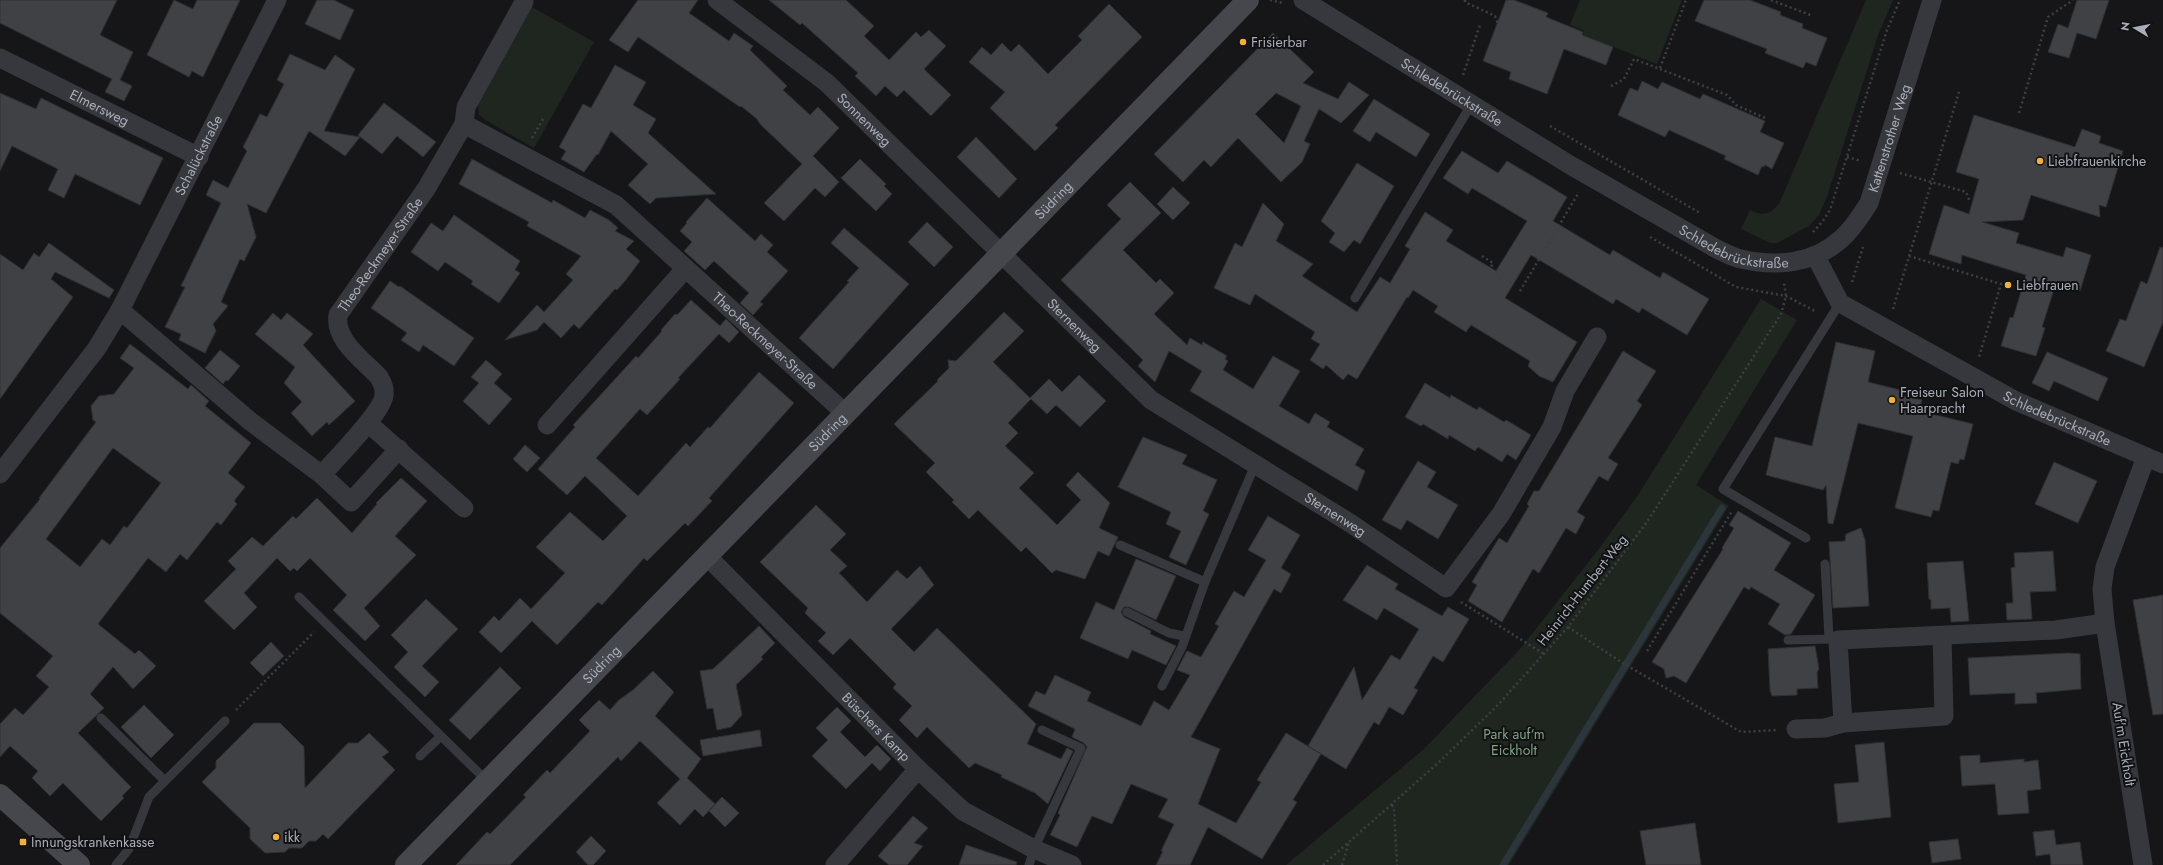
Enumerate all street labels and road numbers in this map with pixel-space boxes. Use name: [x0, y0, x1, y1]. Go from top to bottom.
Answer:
street label: Schledebrückstraße: [1397, 53, 1507, 131]
street label: Kattenstrother Weg: [1863, 82, 1915, 195]
street label: Elmersweg: [66, 84, 132, 131]
street label: Sonnenweg: [833, 88, 896, 151]
street label: Schalückstraße: [170, 112, 227, 199]
street label: Südring: [1030, 176, 1077, 224]
street label: Theo-Reckmeyer-Straße: [333, 193, 427, 316]
street label: Schledebrückstraße: [1675, 219, 1789, 273]
street label: Theo-Reckmeyer-Straße: [708, 287, 823, 394]
street label: Sternenweg: [1043, 294, 1106, 357]
street label: Schledebrückstraße: [1999, 386, 2114, 451]
street label: Südring: [804, 408, 851, 456]
street label: Sternenweg: [1301, 487, 1370, 541]
street label: Heinrich-Humbert-Weg: [1532, 530, 1632, 650]
street label: Südring: [578, 641, 625, 688]
street label: Büschers Kamp: [837, 688, 915, 766]
street label: Auf'm Eickholt: [2108, 701, 2141, 788]

